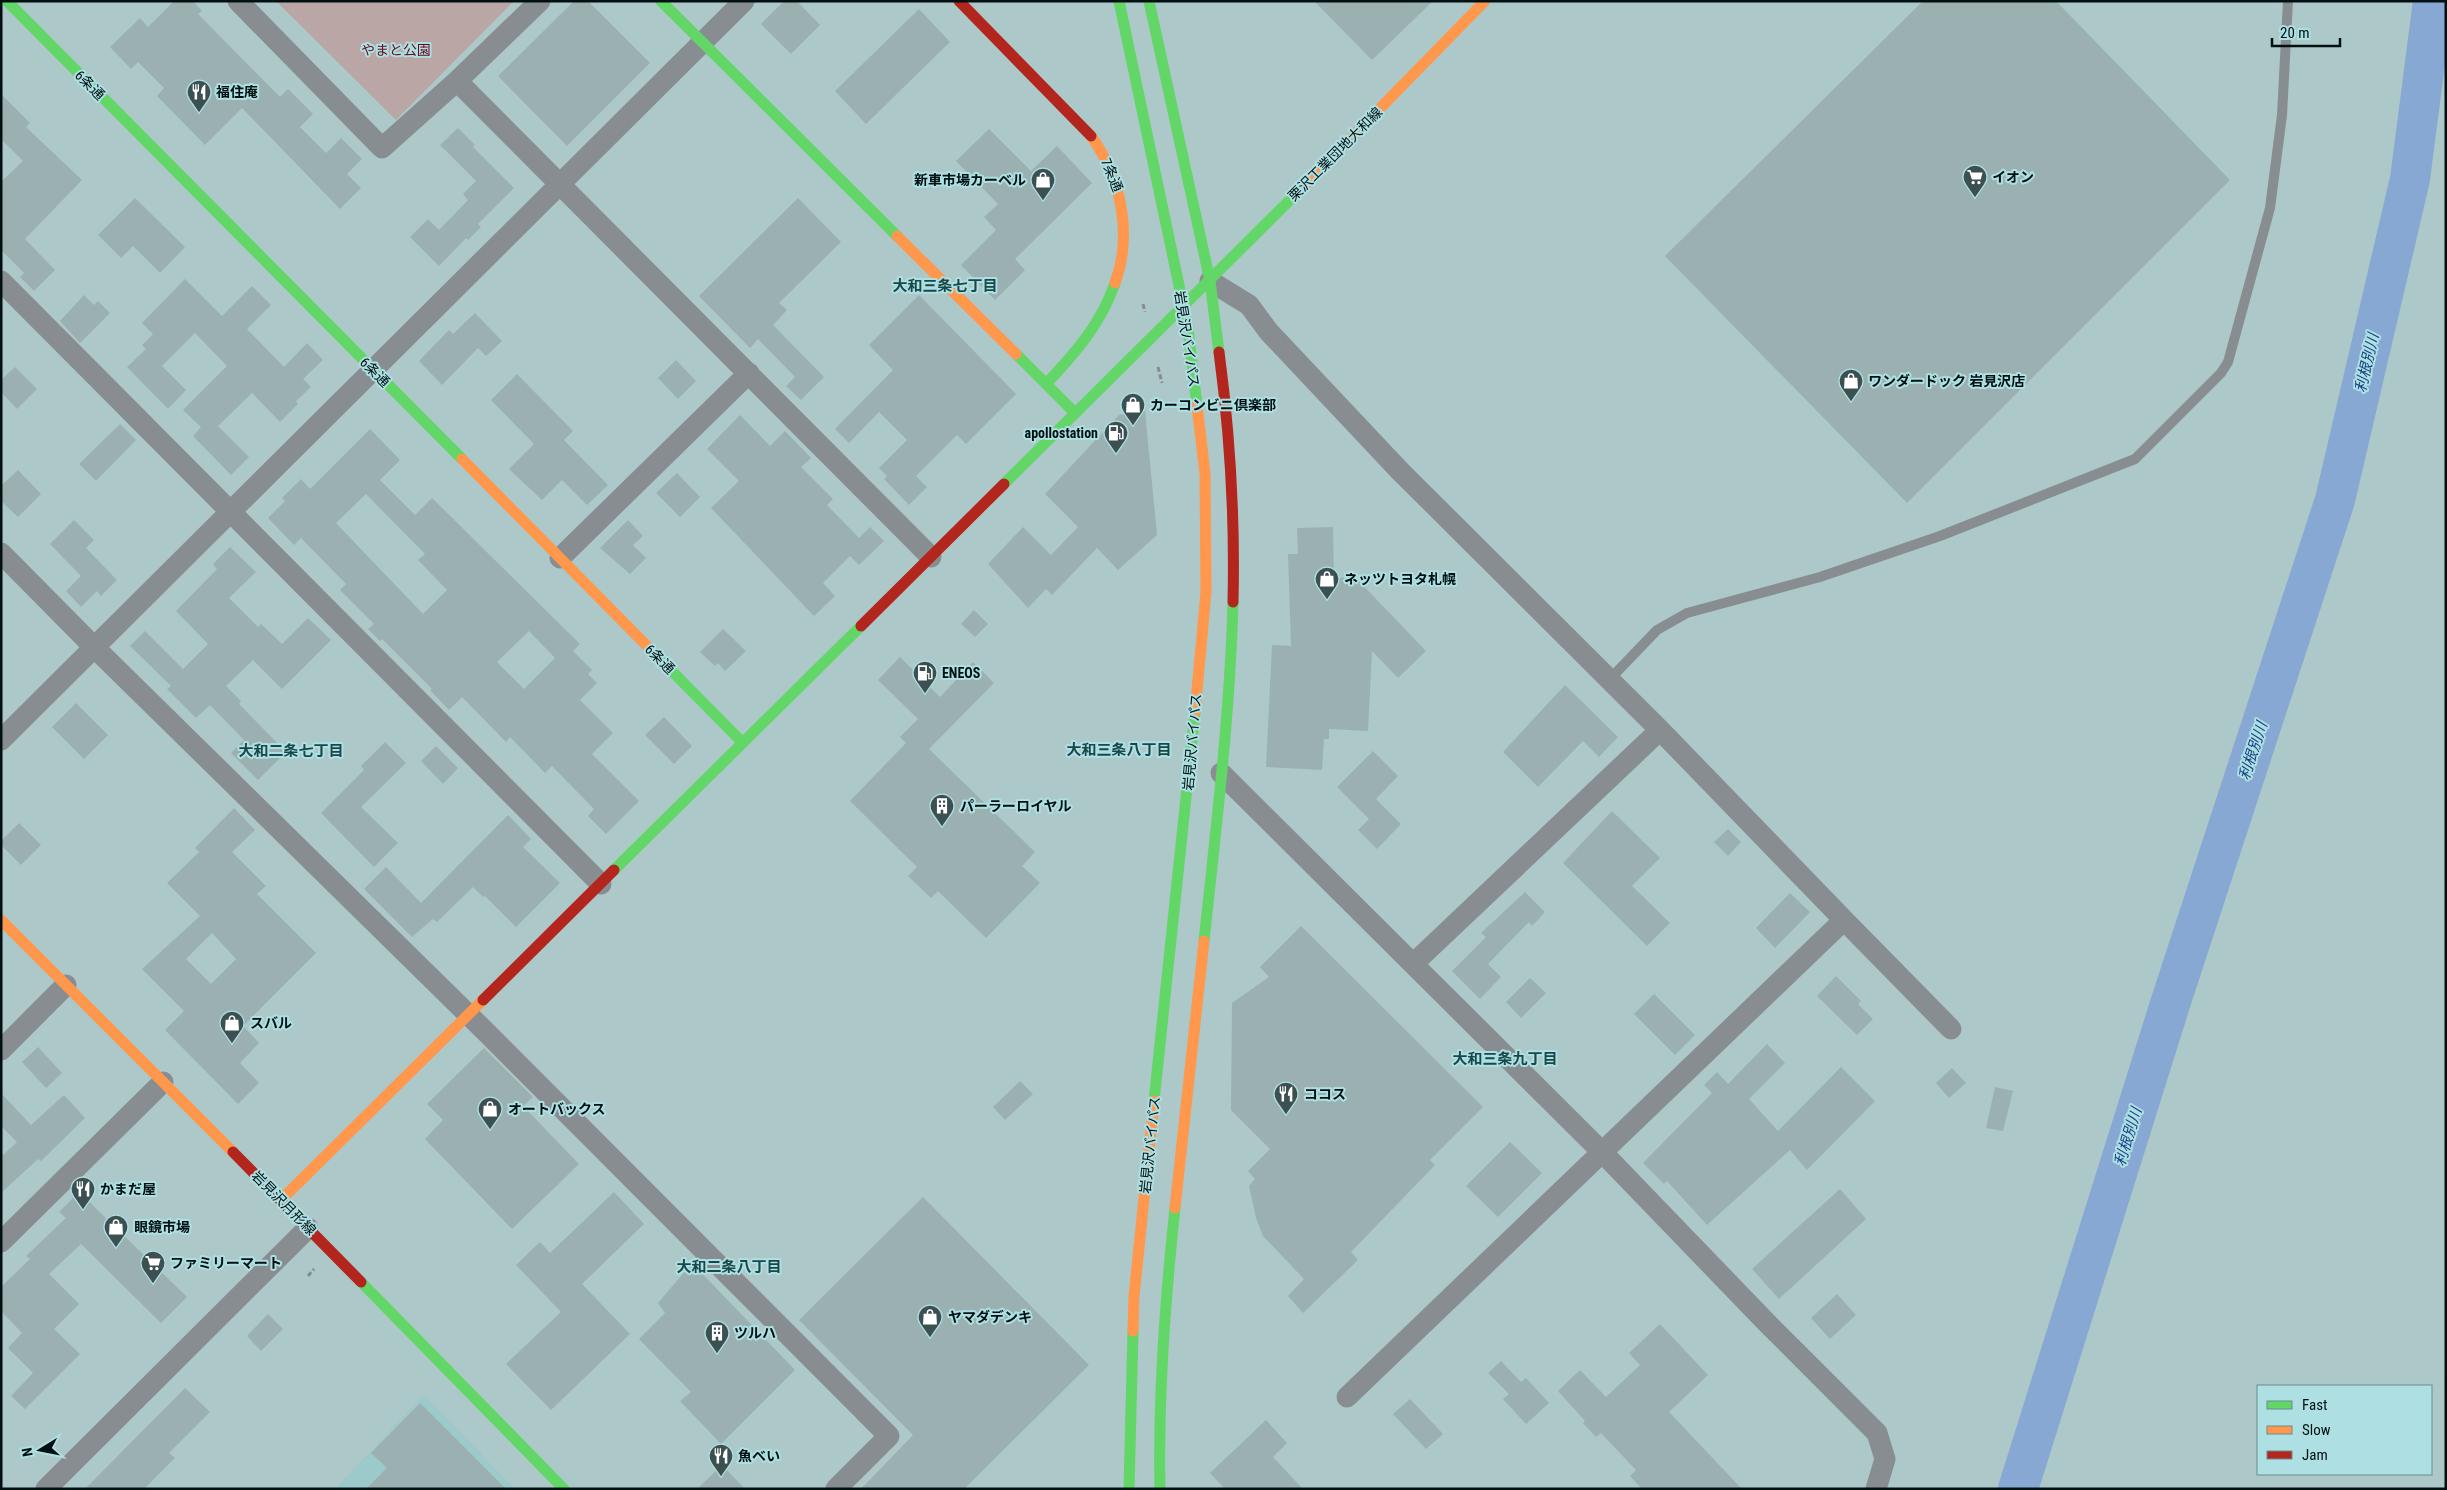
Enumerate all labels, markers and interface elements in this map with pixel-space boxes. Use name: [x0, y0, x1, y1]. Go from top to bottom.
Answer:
scale bar: [2272, 15, 2340, 47]
text: 20 m: [2280, 24, 2310, 42]
park label: やまと公園: [361, 42, 431, 58]
street label: 6条通: [72, 67, 108, 103]
restaurant icon: 福住庵: [186, 79, 212, 113]
place label: 福住庵: [216, 84, 258, 100]
street label: 栗沢工業団地大和線: [1285, 104, 1385, 204]
street label: 7条通: [1098, 156, 1126, 194]
supermarket icon: イオン: [1962, 164, 1988, 198]
shop icon: 新車市場カーベル: [1030, 167, 1056, 201]
place label: イオン: [1992, 169, 2034, 185]
place label: 新車市場カーベル: [914, 172, 1026, 188]
district label: 大和三条七丁目: [892, 277, 998, 295]
street label: 岩見沢バイパス: [1171, 289, 1203, 389]
water label: 利根別川: [2351, 330, 2383, 394]
street label: 6条通: [357, 354, 393, 390]
shop icon: ワンダードック 岩見沢店: [1838, 368, 1864, 402]
place label: ワンダードック 岩見沢店: [1868, 373, 2025, 389]
shop icon: カーコンビニ倶楽部: [1120, 392, 1146, 426]
place label: カーコンビニ倶楽部: [1150, 397, 1276, 413]
fuel station icon: apollostation: [1103, 420, 1129, 454]
place label: apollostation: [1025, 425, 1098, 441]
shop icon: ネッツトヨタ札幌: [1314, 566, 1340, 600]
place label: ネッツトヨタ札幌: [1344, 571, 1456, 587]
street label: 6条通: [642, 641, 678, 677]
fuel station icon: ENEOS: [912, 660, 938, 694]
place label: ENEOS: [942, 665, 981, 681]
street label: 岩見沢バイパス: [1180, 693, 1204, 791]
water label: 利根別川: [2235, 718, 2271, 782]
district label: 大和三条八丁目: [1066, 741, 1172, 759]
district label: 大和二条七丁目: [238, 742, 344, 760]
building icon: パーラーロイヤル: [929, 793, 955, 827]
place label: パーラーロイヤル: [960, 798, 1072, 814]
shop icon: スバル: [219, 1010, 245, 1044]
place label: スバル: [250, 1015, 292, 1031]
district label: 大和三条九丁目: [1452, 1050, 1558, 1068]
restaurant icon: ココス: [1273, 1081, 1299, 1115]
place label: ココス: [1304, 1086, 1346, 1102]
shop icon: オートバックス: [477, 1096, 503, 1130]
street label: 岩見沢バイパス: [1137, 1096, 1163, 1194]
place label: オートバックス: [508, 1101, 606, 1117]
water label: 利根別川: [2111, 1104, 2146, 1168]
street label: 岩見沢月形線: [249, 1168, 319, 1238]
restaurant icon: かまだ屋: [70, 1176, 96, 1210]
place label: かまだ屋: [100, 1181, 156, 1197]
shop icon: 眼鏡市場: [103, 1214, 129, 1248]
place label: 眼鏡市場: [134, 1219, 190, 1235]
supermarket icon: ファミリーマート: [140, 1250, 166, 1284]
place label: ファミリーマート: [170, 1255, 282, 1271]
district label: 大和二条八丁目: [676, 1258, 782, 1276]
shop icon: ヤマダデンキ: [917, 1304, 943, 1338]
place label: ヤマダデンキ: [948, 1309, 1032, 1325]
building icon: ツルハ: [704, 1320, 730, 1354]
place label: ツルハ: [734, 1325, 776, 1341]
legend: [2257, 1385, 2432, 1475]
text: Fast: [2302, 1396, 2327, 1414]
text: Slow: [2302, 1421, 2331, 1439]
north arrow: [15, 1425, 65, 1475]
restaurant icon: 魚べい: [708, 1443, 734, 1477]
text: Jam: [2302, 1446, 2328, 1464]
text: N: [19, 1447, 36, 1458]
place label: 魚べい: [738, 1448, 780, 1464]

